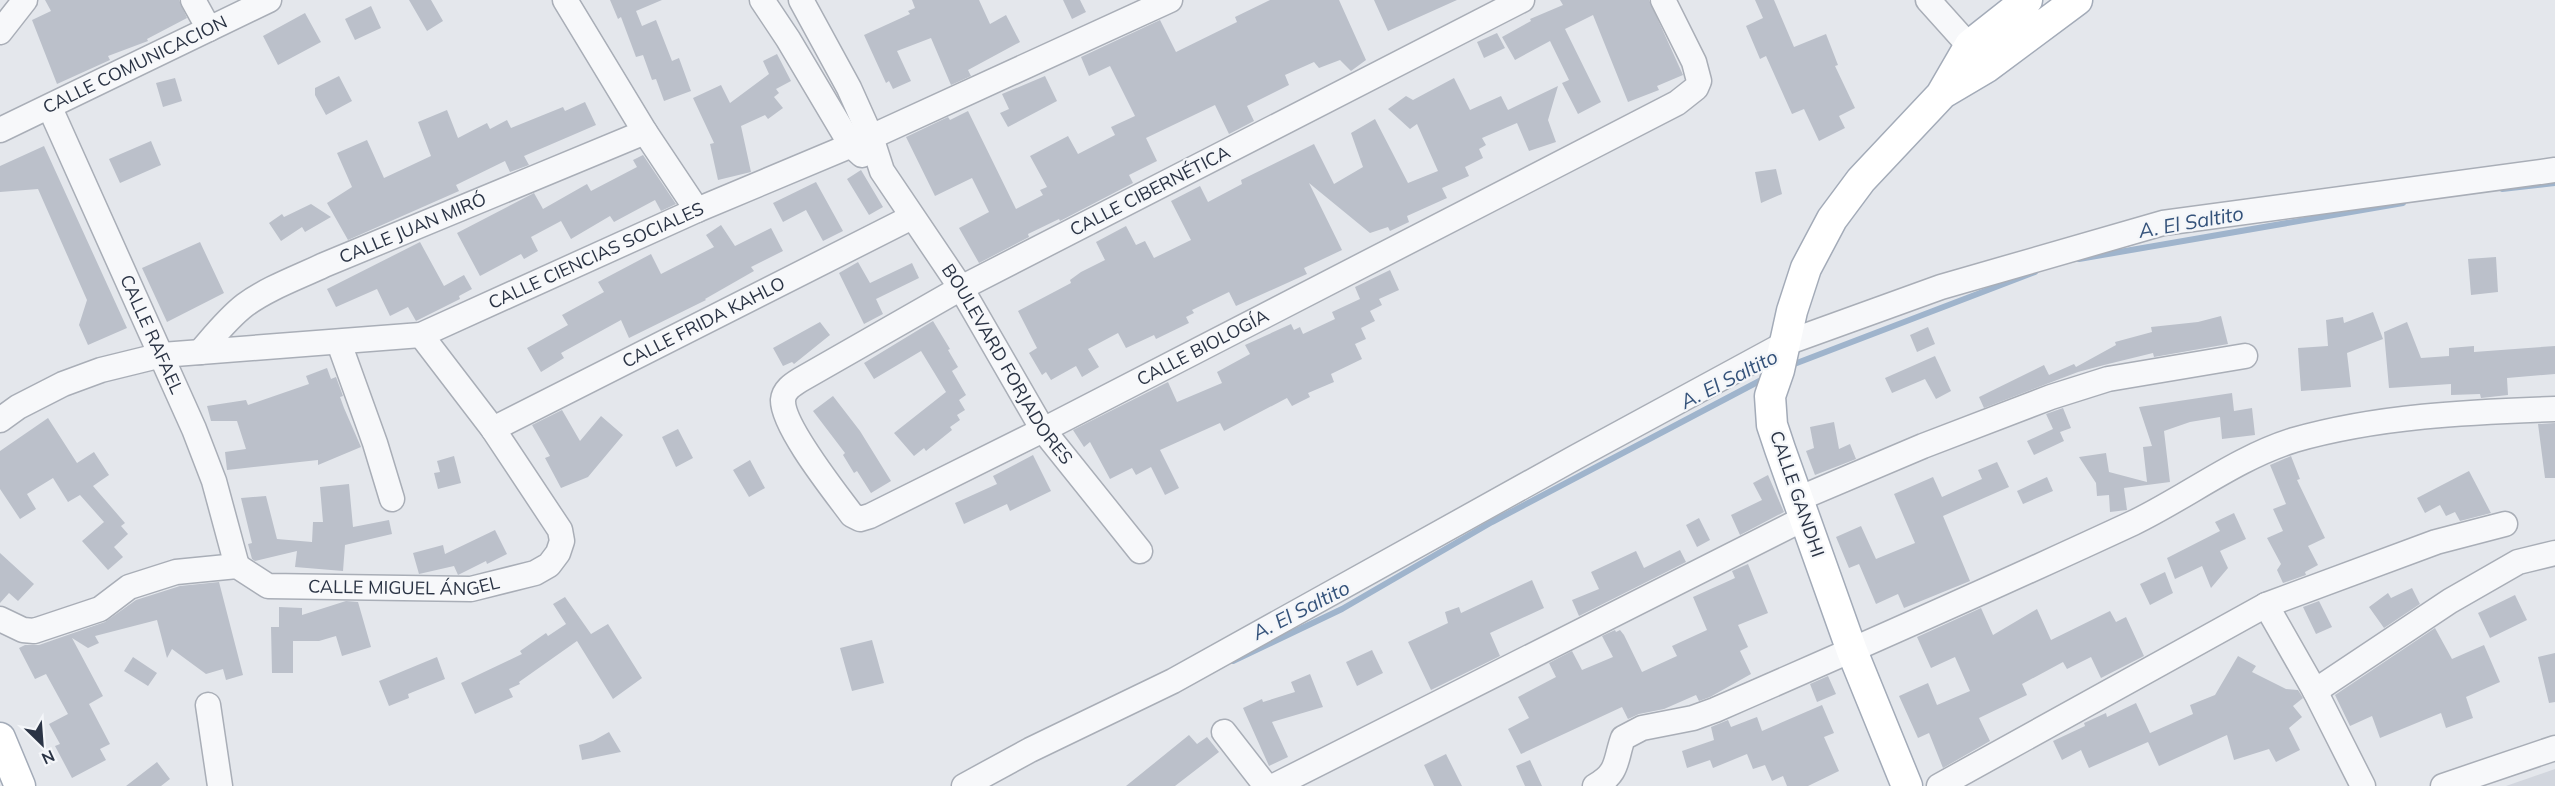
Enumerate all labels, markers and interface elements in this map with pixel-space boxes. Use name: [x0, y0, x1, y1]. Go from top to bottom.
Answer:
street label: CALLE COMUNICACION: [39, 10, 231, 119]
street label: CALLE CIBERNÉTICA: [1066, 140, 1234, 241]
street label: CALLE JUAN MIRÓ: [336, 187, 490, 268]
street label: CALLE CIENCIAS SOCIALES: [485, 197, 707, 314]
water label: A. El Saltito: [2136, 200, 2245, 243]
street label: BOULEVARD FORJADORES: [937, 259, 1078, 469]
street label: CALLE RAFAEL: [115, 271, 189, 398]
street label: CALLE FRIDA KAHLO: [618, 271, 789, 373]
street label: CALLE BIOLOGÍA: [1133, 304, 1272, 391]
water label: A. El Saltito: [1675, 343, 1782, 414]
street label: CALLE GANDHI: [1765, 428, 1830, 560]
street label: CALLE MIGUEL ÁNGEL: [308, 570, 502, 601]
water label: A. El Saltito: [1247, 574, 1354, 645]
north arrow: [12, 714, 72, 774]
text: N: [39, 746, 58, 769]

